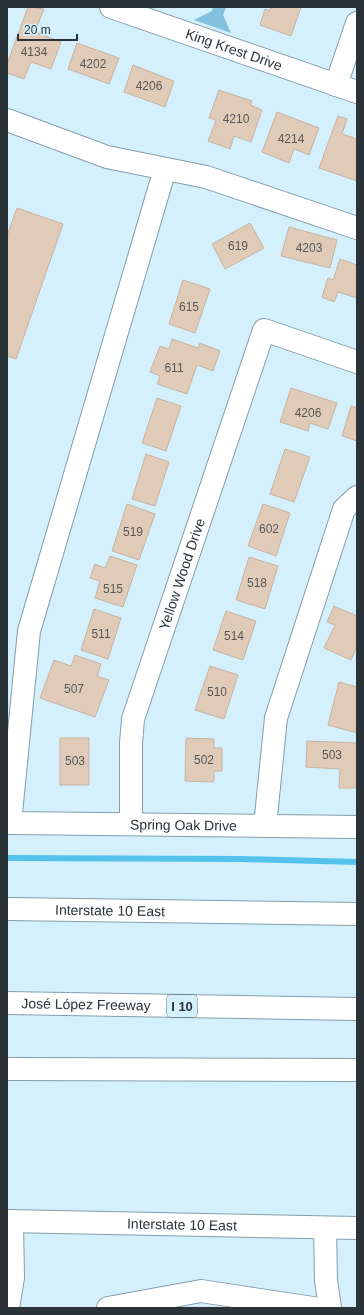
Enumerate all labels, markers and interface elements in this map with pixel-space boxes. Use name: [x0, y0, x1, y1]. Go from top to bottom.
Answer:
scale bar: [18, 16, 77, 42]
text: 20 m: [24, 23, 51, 37]
street label: King Krest Drive: [183, 25, 285, 74]
house number: 4134: [21, 45, 48, 59]
house number: 4202: [80, 57, 107, 71]
house number: 4206: [136, 79, 163, 93]
house number: 4210: [223, 112, 250, 126]
house number: 4214: [278, 132, 305, 146]
house number: 619: [228, 239, 248, 253]
house number: 4203: [296, 241, 323, 255]
house number: 615: [179, 300, 199, 314]
house number: 611: [164, 361, 184, 375]
house number: 4206: [295, 406, 322, 420]
street label: Yellow Wood Drive: [156, 516, 208, 632]
house number: 602: [259, 522, 279, 536]
house number: 519: [123, 525, 143, 539]
house number: 518: [247, 576, 267, 590]
house number: 515: [103, 582, 123, 596]
house number: 511: [91, 627, 111, 641]
house number: 514: [224, 629, 244, 643]
house number: 507: [64, 682, 84, 696]
house number: 510: [207, 685, 227, 699]
house number: 503: [322, 748, 342, 762]
house number: 502: [194, 753, 214, 767]
house number: 503: [65, 754, 85, 768]
street label: Spring Oak Drive: [130, 816, 237, 834]
street label: Interstate 10 East: [55, 902, 165, 919]
street label: José López Freeway: [21, 995, 151, 1013]
road number: I 10: [167, 995, 197, 1017]
street label: Interstate 10 East: [127, 1215, 237, 1234]

